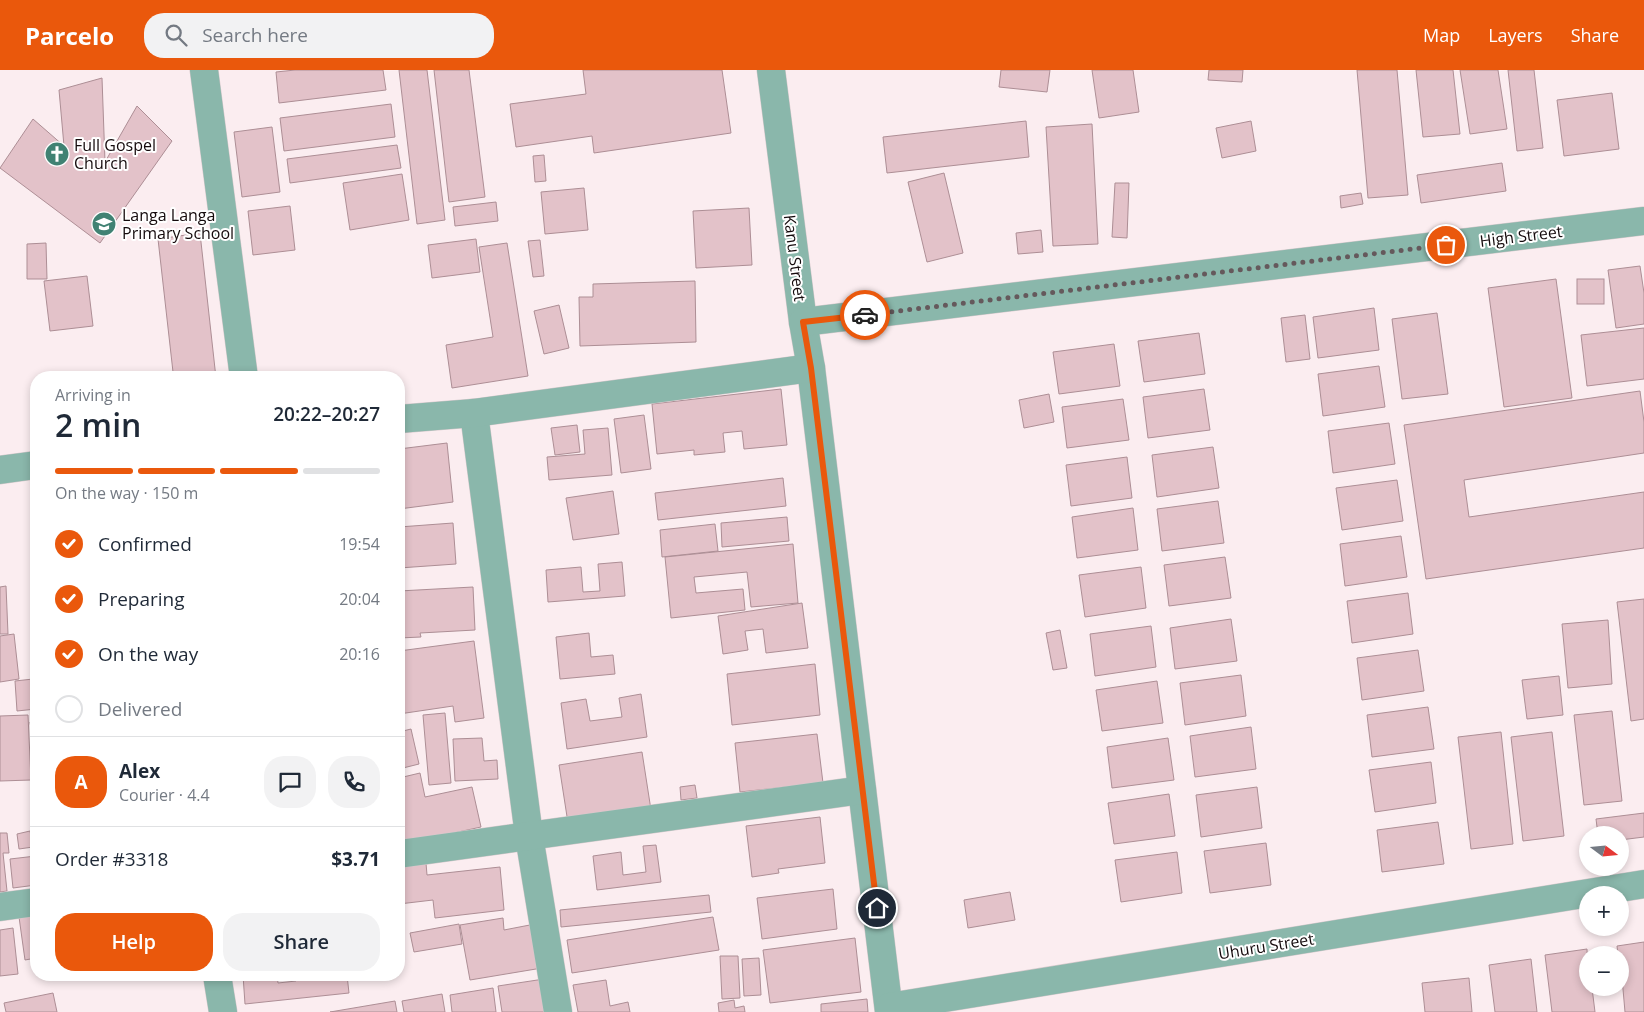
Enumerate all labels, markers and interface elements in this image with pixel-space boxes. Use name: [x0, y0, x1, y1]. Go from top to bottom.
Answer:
search box: [144, 13, 494, 58]
text: Parcelo: [25, 19, 114, 52]
icon: search: [162, 21, 190, 49]
text: Search here: [202, 22, 308, 48]
text: Map: [1423, 23, 1460, 47]
text: Layers: [1488, 23, 1543, 47]
text: Share: [1571, 23, 1619, 47]
place label: Full Gospel Church: [74, 134, 156, 174]
church icon: Full Gospel Church: [44, 141, 70, 167]
place label: Langa Langa Primary School: [122, 204, 234, 244]
school or university icon: Langa Langa Primary School: [91, 211, 117, 237]
street label: Kanu Street: [779, 213, 811, 303]
street label: High Street: [1478, 220, 1564, 252]
pin: [1425, 224, 1467, 266]
icon: bag: [1432, 231, 1460, 259]
courier: [840, 290, 890, 340]
icon: car: [851, 301, 879, 329]
text: Arriving in: [55, 384, 131, 406]
text: 20:22–20:27: [273, 401, 380, 427]
text: 2 min: [55, 403, 141, 446]
text: On the way · 150 m: [55, 482, 198, 504]
icon: check: [55, 530, 83, 558]
text: Confirmed: [98, 531, 192, 557]
text: 19:54: [339, 533, 380, 555]
icon: check: [55, 585, 83, 613]
text: Preparing: [98, 586, 185, 612]
text: 20:04: [339, 588, 380, 610]
icon: check: [55, 640, 83, 668]
text: On the way: [98, 641, 198, 667]
text: 20:16: [339, 643, 380, 665]
text: Delivered: [98, 696, 182, 722]
button: chat: [264, 756, 316, 808]
button: phone: [328, 756, 380, 808]
text: Alex: [119, 758, 160, 784]
text: A: [74, 769, 88, 795]
text: Courier · 4.4: [119, 784, 210, 806]
north arrow: [1579, 826, 1629, 876]
map controls: [1579, 826, 1629, 996]
text: Order #3318: [55, 846, 168, 872]
text: $3.71: [331, 846, 380, 872]
button: +: [1579, 886, 1629, 936]
pin: [856, 887, 898, 929]
icon: home: [863, 894, 891, 922]
button: Help: [55, 913, 213, 971]
button: Share: [223, 913, 380, 971]
street label: Uhuru Street: [1217, 928, 1316, 964]
button: −: [1579, 946, 1629, 996]

